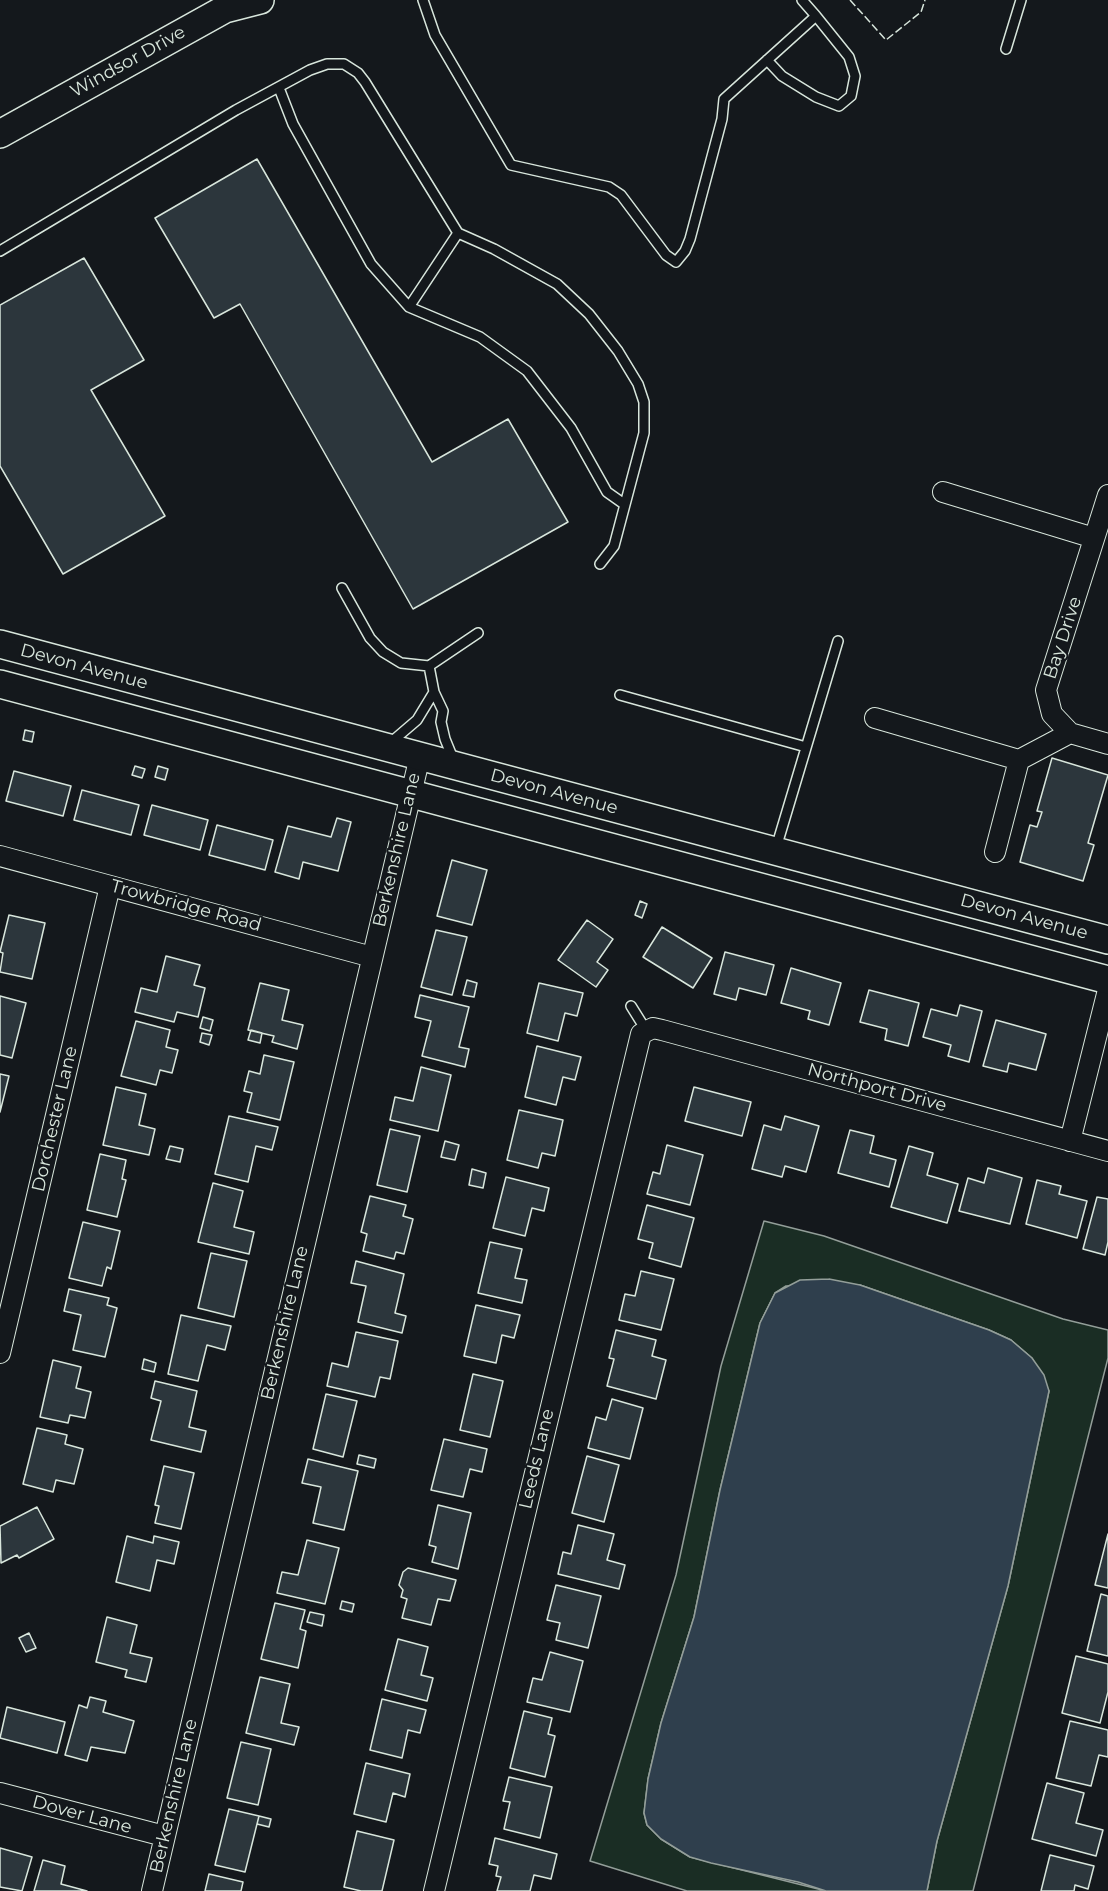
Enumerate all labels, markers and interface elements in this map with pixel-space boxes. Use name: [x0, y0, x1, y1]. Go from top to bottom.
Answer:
street label: Windsor Drive: [67, 22, 189, 102]
street label: Bay Drive: [1040, 594, 1086, 682]
street label: Devon Avenue: [18, 640, 150, 694]
street label: Devon Avenue: [488, 765, 620, 819]
street label: Berkenshire Lane: [369, 771, 425, 929]
street label: Trowbridge Road: [108, 875, 264, 937]
street label: Devon Avenue: [958, 890, 1090, 944]
street label: Dorchester Lane: [28, 1044, 82, 1194]
street label: Northport Drive: [805, 1059, 949, 1117]
street label: Berkenshire Lane: [257, 1244, 313, 1402]
street label: Leeds Lane: [515, 1407, 559, 1511]
street label: Berkenshire Lane: [146, 1717, 202, 1875]
street label: Dover Lane: [30, 1791, 134, 1839]

